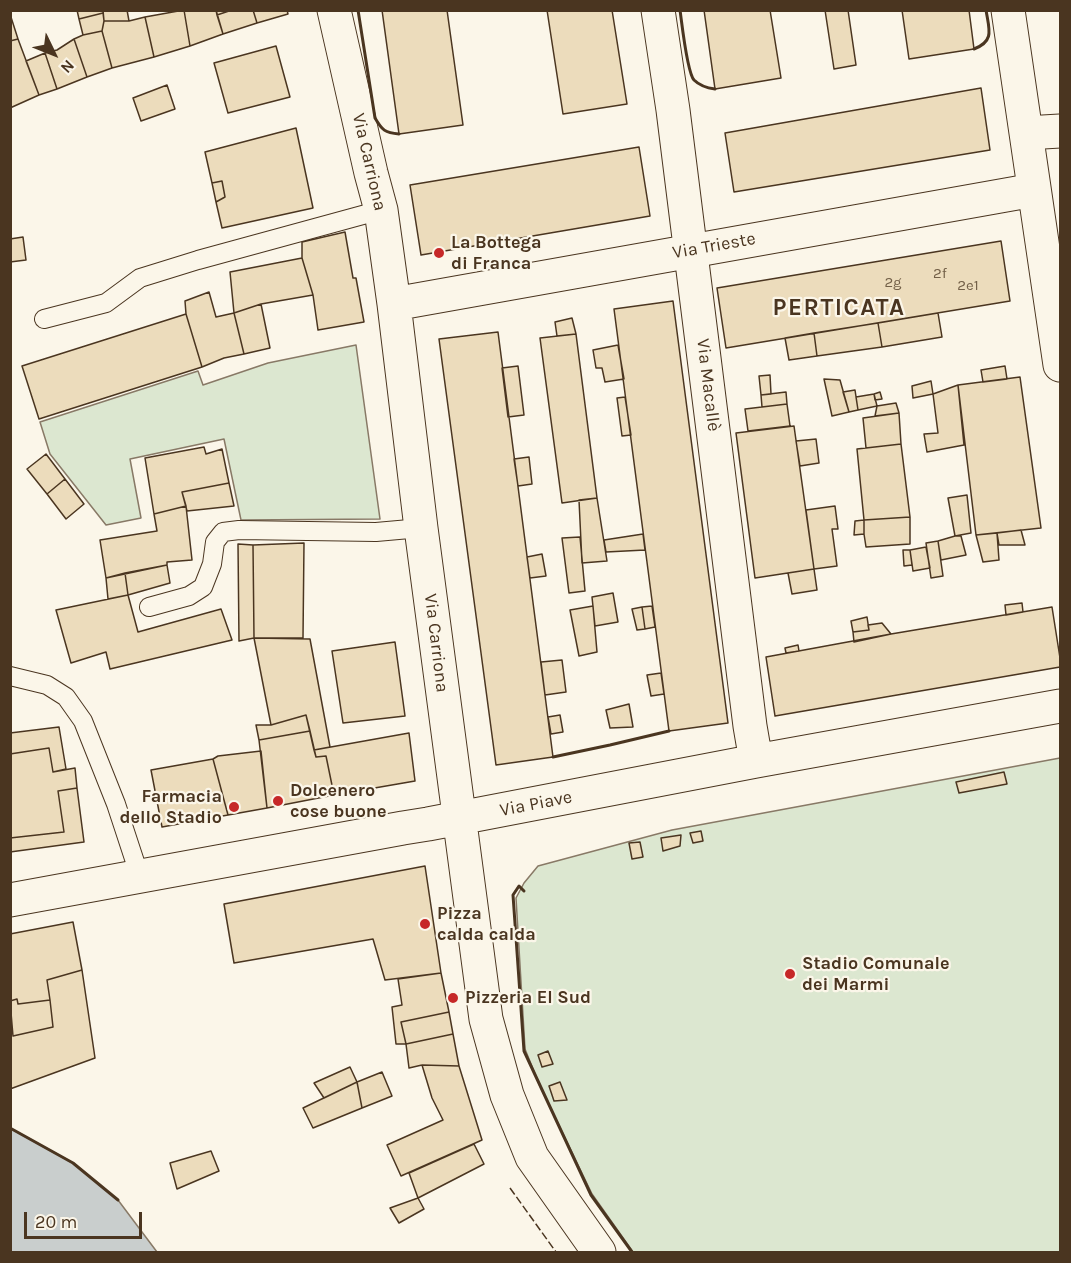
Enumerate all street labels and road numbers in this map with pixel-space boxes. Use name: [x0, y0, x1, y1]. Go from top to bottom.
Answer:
street label: Via Carriona: [347, 111, 391, 213]
street label: Via Trieste: [671, 228, 757, 264]
street label: Via Macallè: [692, 337, 724, 433]
street label: Via Carriona: [419, 592, 453, 694]
street label: Via Piave: [498, 786, 574, 822]

